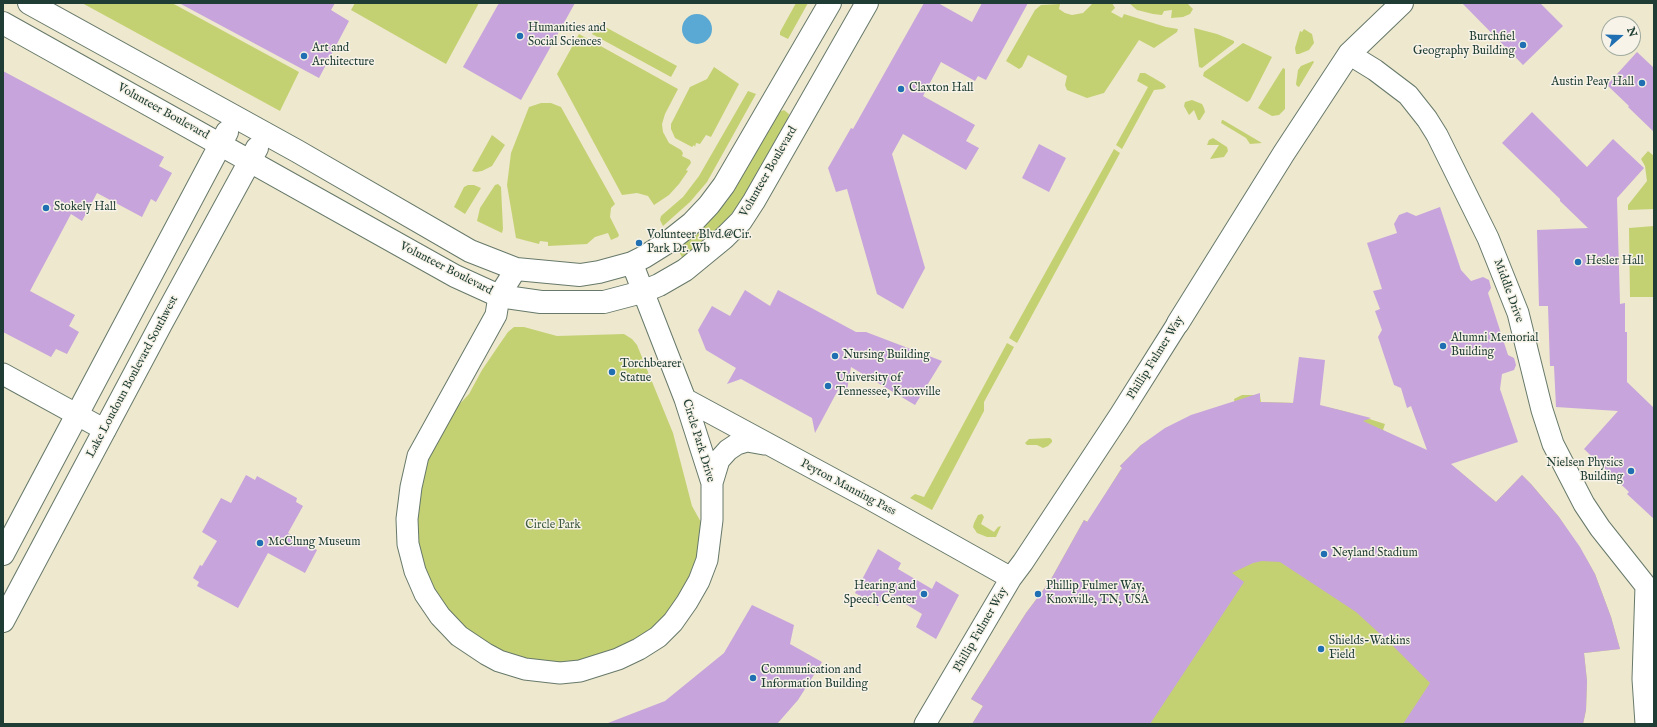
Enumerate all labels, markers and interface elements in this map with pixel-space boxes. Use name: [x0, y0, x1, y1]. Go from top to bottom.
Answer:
north arrow: [1601, 16, 1641, 56]
place label: Humanities and Social Sciences: [528, 22, 606, 50]
text: N: [1623, 25, 1640, 39]
marker: Humanities and Social Sciences: [515, 31, 525, 41]
place label: Burchfiel Geography Building: [1413, 31, 1515, 59]
marker: Burchfiel Geography Building: [1518, 40, 1528, 50]
place label: Art and Architecture: [312, 42, 374, 70]
marker: Art and Architecture: [299, 51, 309, 61]
place label: Austin Peay Hall: [1551, 76, 1634, 90]
marker: Austin Peay Hall: [1637, 78, 1647, 88]
street label: Volunteer Boulevard: [115, 81, 211, 143]
place label: Claxton Hall: [909, 82, 973, 96]
marker: Claxton Hall: [896, 84, 906, 94]
street label: Volunteer Boulevard: [737, 124, 801, 220]
place label: Stokely Hall: [54, 201, 116, 215]
marker: Stokely Hall: [41, 203, 51, 213]
place label: Volunteer Blvd.@Cir. Park Dr. Wb: [647, 229, 752, 257]
marker: Volunteer Blvd.@Cir. Park Dr. Wb: [634, 238, 644, 248]
street label: Volunteer Boulevard: [397, 239, 495, 299]
place label: Hesler Hall: [1586, 255, 1644, 269]
street label: Middle Drive: [1490, 257, 1526, 325]
marker: Hesler Hall: [1573, 257, 1583, 267]
street label: Lake Loudoun Boulevard Southwest: [84, 293, 182, 461]
street label: Phillip Fulmer Way: [1124, 314, 1188, 402]
place label: Alumni Memorial Building: [1451, 332, 1538, 360]
marker: Alumni Memorial Building: [1438, 341, 1448, 351]
place label: Nursing Building: [843, 349, 930, 363]
marker: Nursing Building: [830, 351, 840, 361]
place label: Torchbearer Statue: [620, 358, 681, 386]
marker: Torchbearer Statue: [607, 367, 617, 377]
place label: University of Tennessee, Knoxville: [836, 372, 941, 400]
marker: University of Tennessee, Knoxville: [823, 381, 833, 391]
street label: Circle Park Drive: [679, 398, 717, 484]
street label: Peyton Manning Pass: [798, 457, 898, 519]
place label: Nielsen Physics Building: [1546, 457, 1623, 485]
marker: Nielsen Physics Building: [1626, 466, 1636, 476]
park label: Circle Park: [525, 519, 581, 533]
place label: McClung Museum: [268, 536, 361, 550]
marker: McClung Museum: [255, 538, 265, 548]
place label: Neyland Stadium: [1332, 547, 1418, 561]
marker: Neyland Stadium: [1319, 549, 1329, 559]
place label: Hearing and Speech Center: [844, 580, 916, 608]
place label: Phillip Fulmer Way, Knoxville, TN, USA: [1046, 580, 1149, 608]
street label: Phillip Fulmer Way: [951, 585, 1011, 675]
marker: Hearing and Speech Center: [919, 589, 929, 599]
marker: Phillip Fulmer Way, Knoxville, TN, USA: [1033, 589, 1043, 599]
place label: Shields-Watkins Field: [1329, 635, 1410, 663]
marker: Shields-Watkins Field: [1316, 644, 1326, 654]
place label: Communication and Information Building: [761, 664, 868, 692]
marker: Communication and Information Building: [748, 673, 758, 683]

